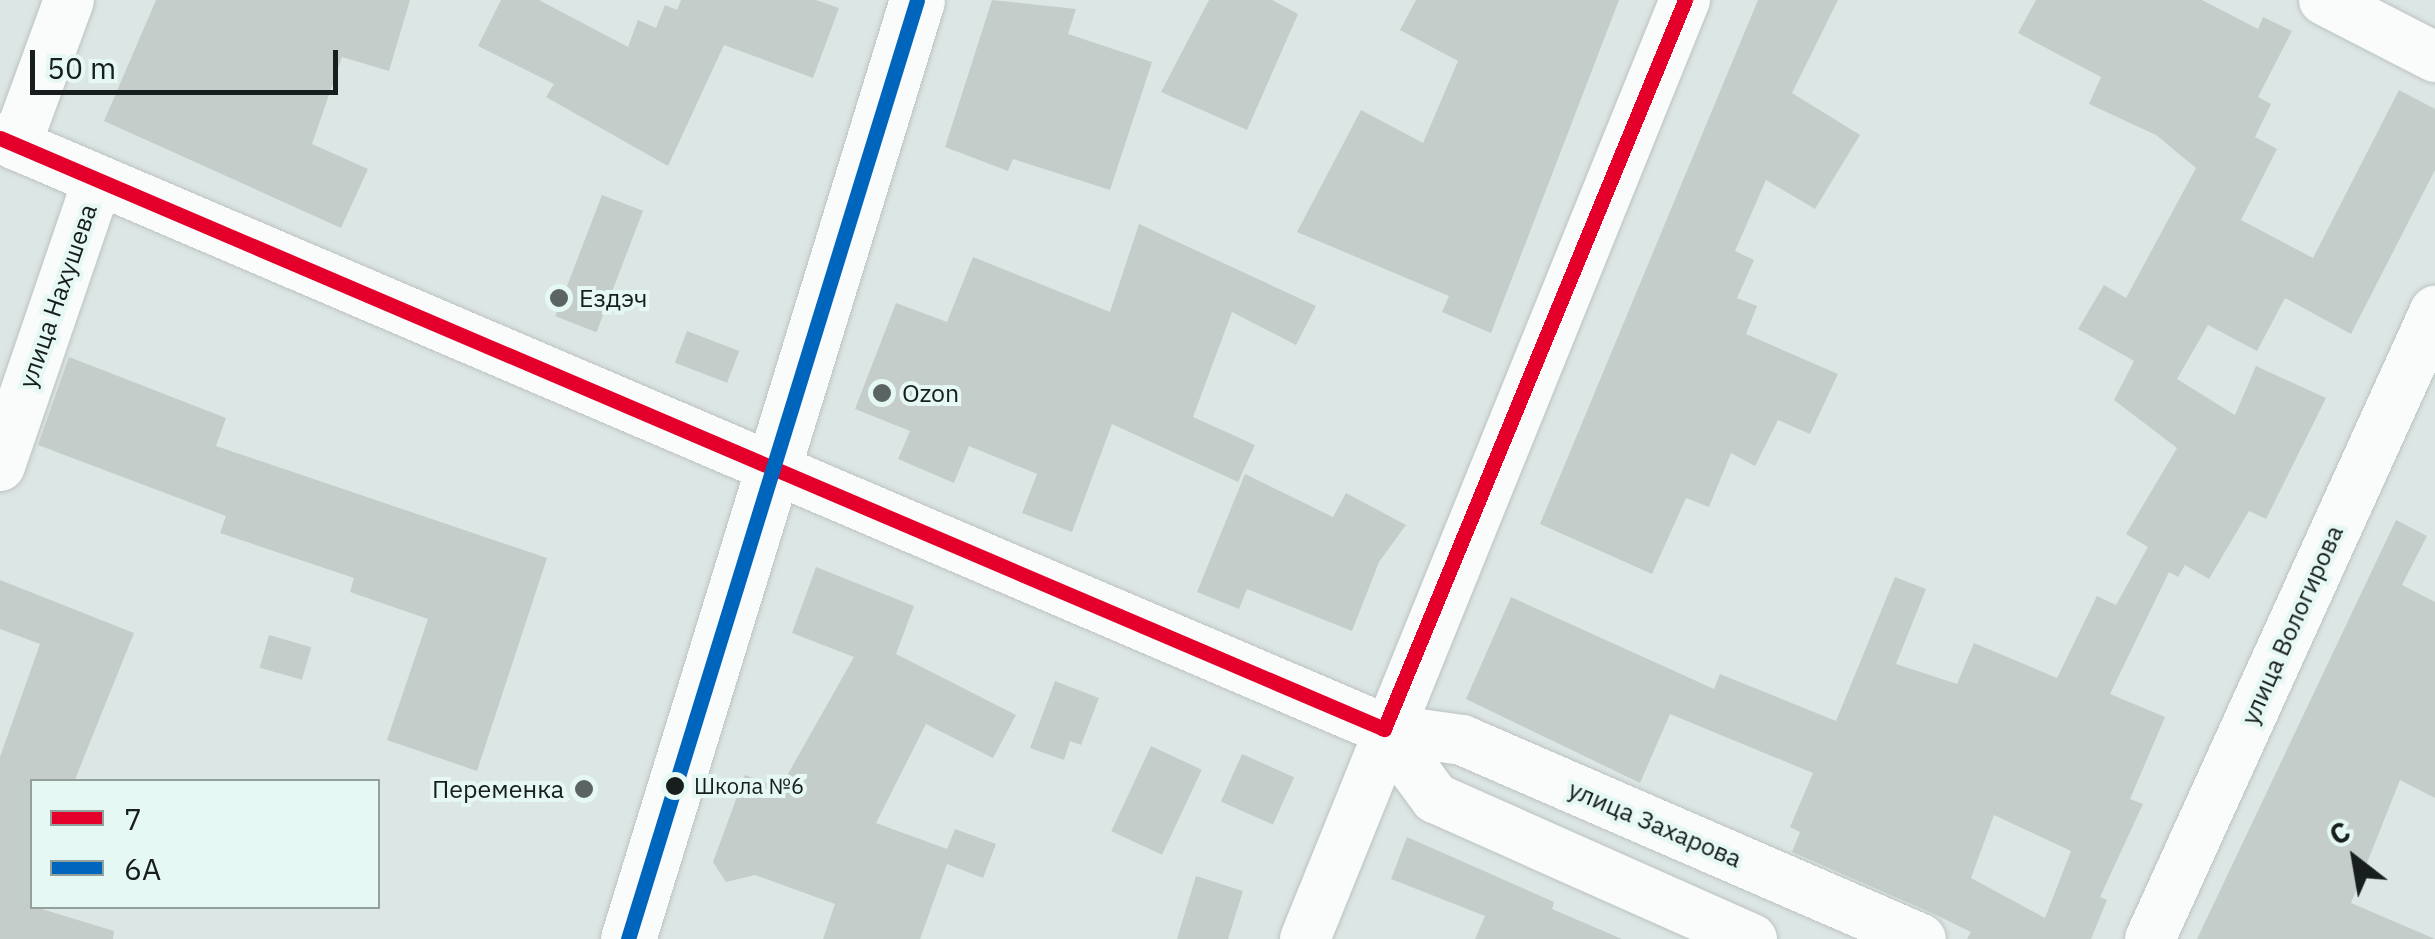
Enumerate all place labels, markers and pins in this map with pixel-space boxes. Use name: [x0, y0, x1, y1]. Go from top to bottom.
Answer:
place label: Ездэч: [579, 283, 647, 313]
marker: Ездэч: [548, 287, 570, 309]
place label: Ozon: [902, 378, 959, 408]
marker: Ozon: [871, 382, 893, 404]
place label: Школа №6: [694, 773, 804, 799]
place label: Переменка: [432, 774, 564, 804]
marker: Школа №6: [665, 776, 685, 796]
marker: Переменка: [573, 778, 595, 800]

